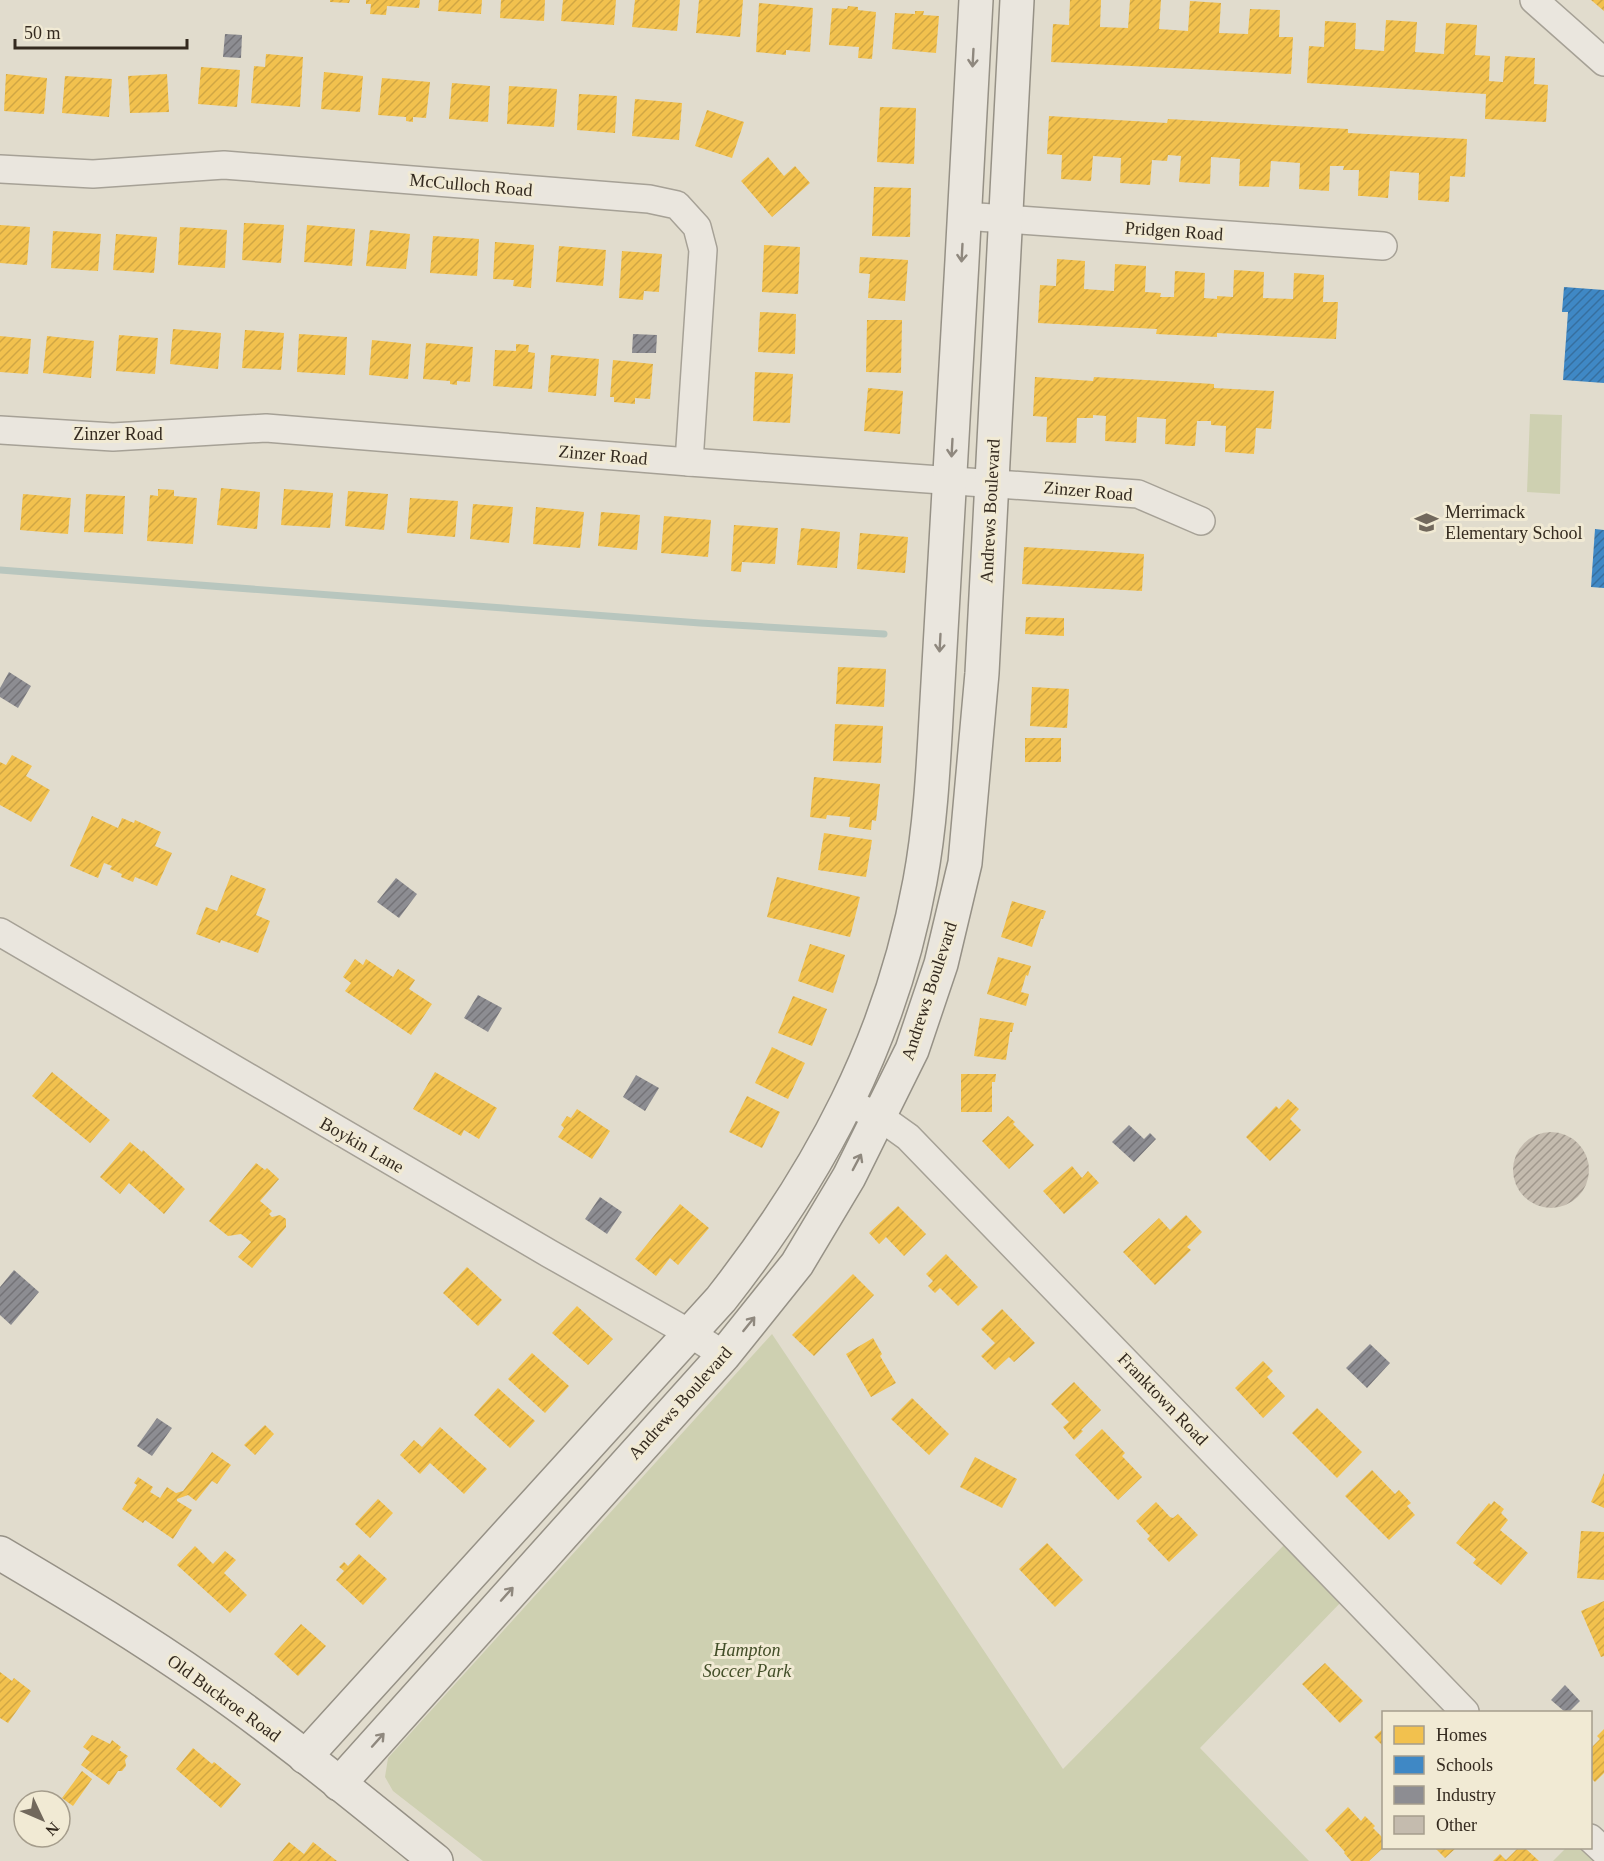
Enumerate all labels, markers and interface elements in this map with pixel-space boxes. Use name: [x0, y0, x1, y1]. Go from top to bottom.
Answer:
scale bar: [15, 12, 188, 50]
text: 50 m: [24, 23, 61, 43]
one-way arrow: [967, 48, 978, 68]
street label: McCulloch Road: [409, 170, 533, 200]
street label: Pridgen Road: [1124, 218, 1224, 244]
one-way arrow: [957, 243, 968, 263]
street label: Zinzer Road: [73, 424, 163, 444]
one-way arrow: [946, 437, 957, 457]
street label: Andrews Boulevard: [976, 438, 1004, 584]
street label: Zinzer Road: [558, 441, 648, 469]
street label: Zinzer Road: [1043, 477, 1133, 505]
place label: Merrimack Elementary School: [1445, 502, 1582, 543]
school or university icon: Merrimack Elementary School: [1414, 509, 1440, 535]
one-way arrow: [935, 632, 946, 652]
street label: Andrews Boulevard: [897, 919, 961, 1063]
street label: Boykin Lane: [317, 1113, 407, 1177]
one-way arrow: [852, 1153, 863, 1171]
one-way arrow: [743, 1316, 756, 1332]
street label: Andrews Boulevard: [624, 1343, 736, 1463]
street label: Franktown Road: [1114, 1349, 1212, 1449]
one-way arrow: [500, 1587, 515, 1602]
park label: Hampton Soccer Park: [703, 1640, 792, 1681]
street label: Old Buckroe Road: [164, 1650, 284, 1746]
legend: [1382, 1711, 1592, 1849]
text: Homes: [1436, 1725, 1487, 1745]
one-way arrow: [371, 1733, 385, 1748]
text: Schools: [1436, 1755, 1493, 1775]
text: Industry: [1436, 1785, 1496, 1805]
north arrow: [12, 1789, 72, 1849]
text: Other: [1436, 1815, 1477, 1835]
text: N: [42, 1819, 63, 1839]

